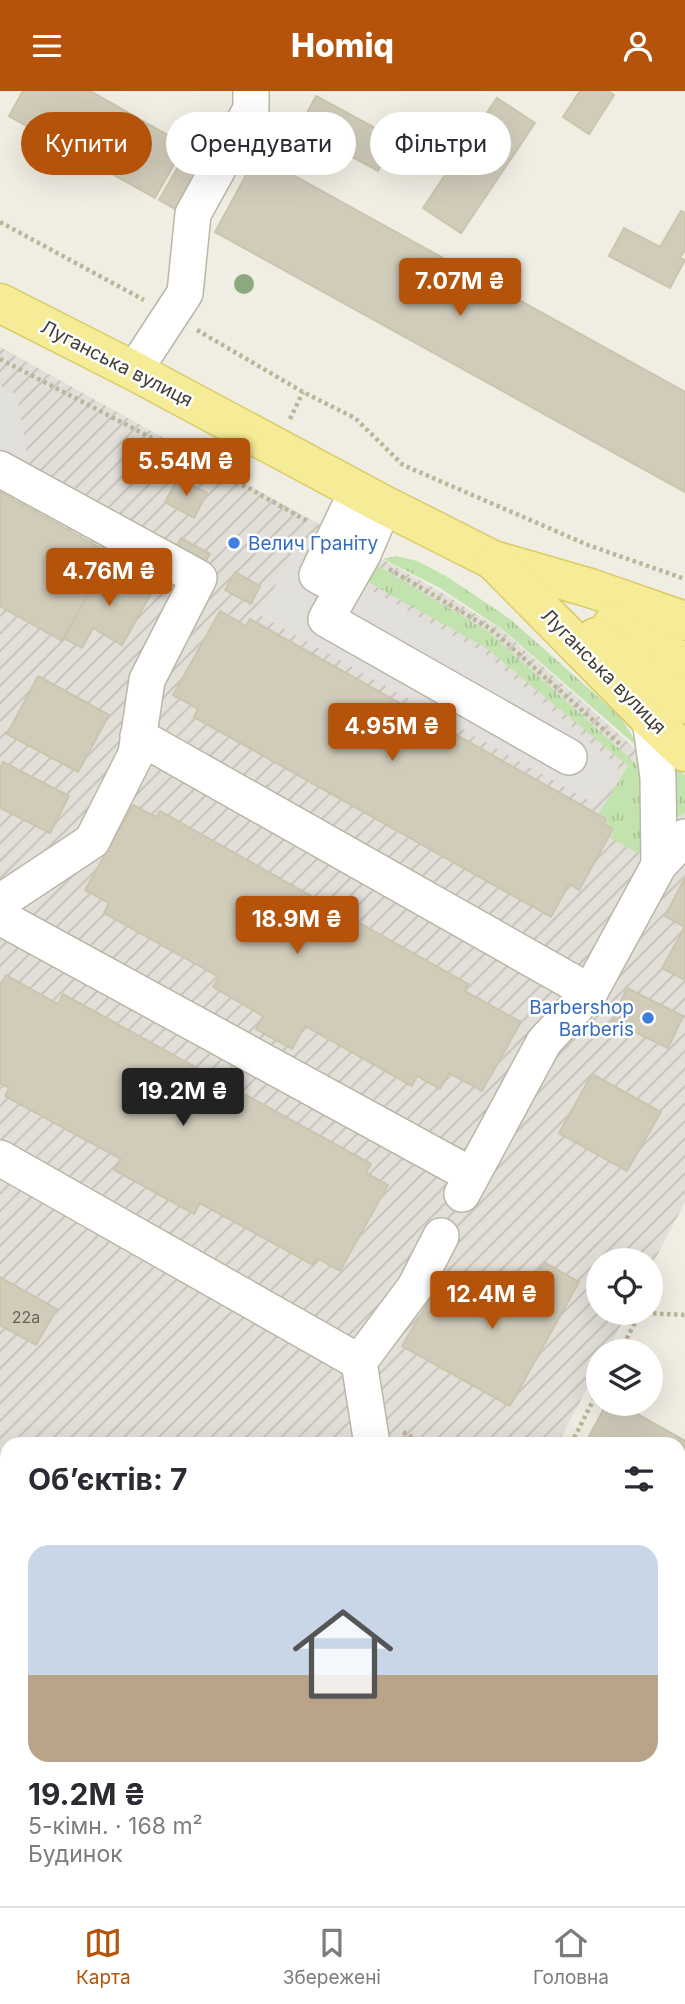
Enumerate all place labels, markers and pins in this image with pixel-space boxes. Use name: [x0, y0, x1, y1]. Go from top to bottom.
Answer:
pin: 7.07M ₴: [395, 259, 525, 318]
pin: 5.54M ₴: [121, 439, 251, 498]
place label: Велич Граніту: [248, 532, 378, 555]
marker: Велич Граніту: [226, 535, 242, 551]
pin: 4.76M ₴: [44, 549, 174, 608]
pin: 4.95M ₴: [327, 703, 457, 763]
pin: 18.9M ₴: [232, 897, 362, 956]
place label: Barbershop Barberis: [529, 996, 634, 1041]
marker: Barbershop Barberis: [640, 1010, 656, 1026]
pin: 19.2M ₴: [118, 1069, 248, 1128]
pin: 12.4M ₴: [427, 1271, 557, 1331]

